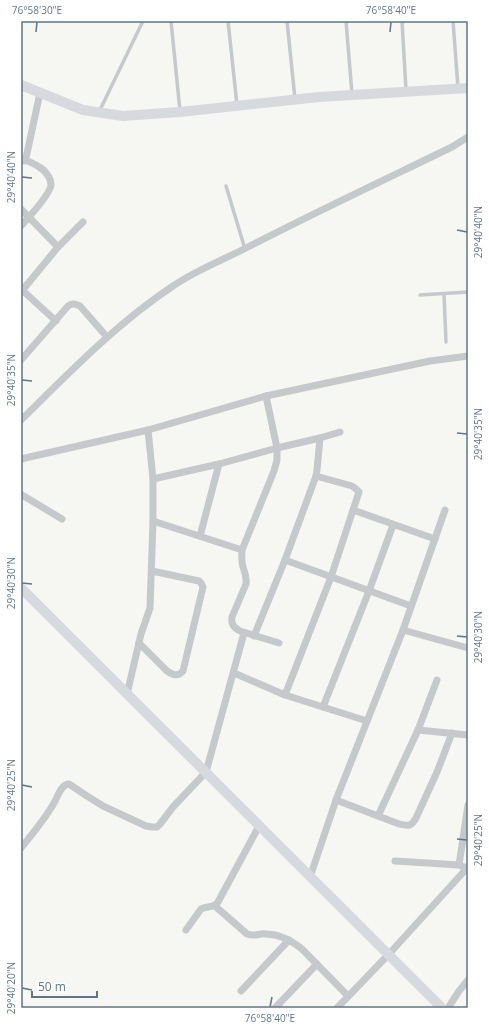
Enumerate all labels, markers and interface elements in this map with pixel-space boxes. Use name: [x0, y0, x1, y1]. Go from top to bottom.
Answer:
text: 76°58'30"E: [12, 3, 62, 17]
text: 76°58'40"E: [366, 3, 416, 17]
text: 29°40'40"N: [4, 151, 18, 203]
text: 29°40'40"N: [471, 206, 485, 258]
text: 29°40'35"N: [4, 354, 18, 406]
text: 29°40'35"N: [471, 408, 485, 460]
text: 29°40'30"N: [4, 557, 18, 609]
text: 29°40'30"N: [471, 611, 485, 663]
text: 29°40'25"N: [4, 759, 18, 811]
text: 29°40'25"N: [471, 814, 485, 866]
text: 29°40'20"N: [4, 962, 18, 1014]
scale bar: [32, 973, 97, 999]
text: 50 m: [38, 978, 66, 995]
text: 76°58'40"E: [245, 1011, 295, 1025]

